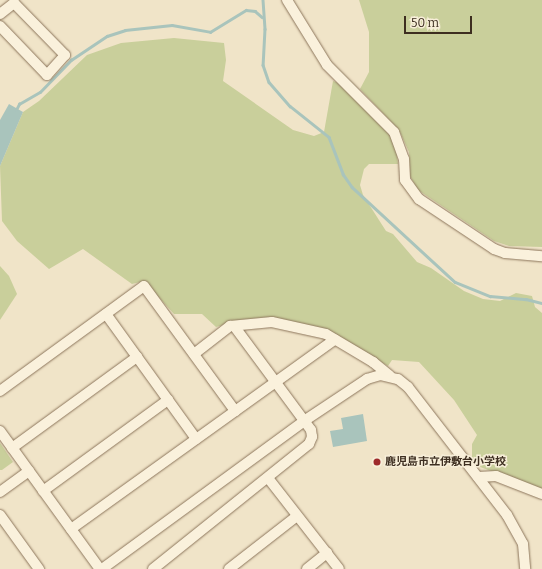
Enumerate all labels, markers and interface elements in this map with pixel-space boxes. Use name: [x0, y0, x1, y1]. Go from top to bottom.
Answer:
scale bar: [406, 8, 474, 34]
text: 50 m: [411, 16, 439, 30]
place label: 鹿児島市立伊敷台小学校: [385, 455, 506, 469]
marker: 鹿児島市立伊敷台小学校: [372, 457, 382, 467]

